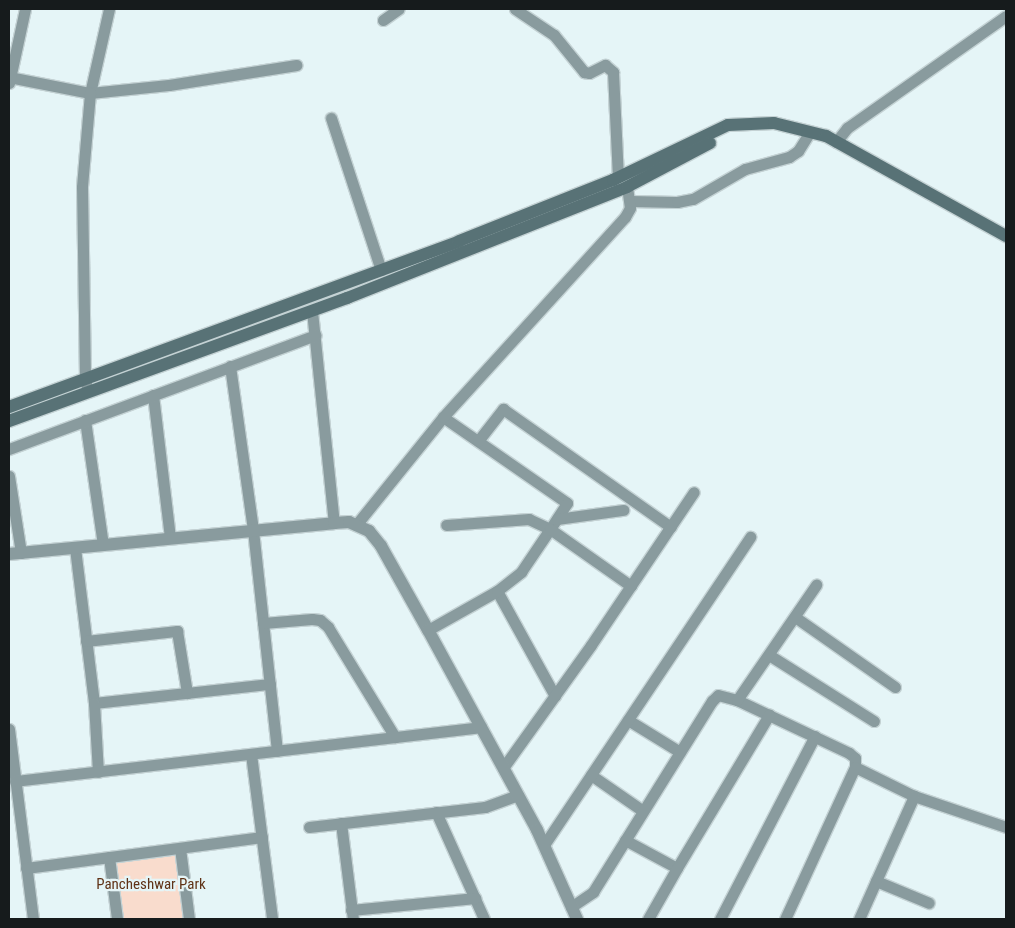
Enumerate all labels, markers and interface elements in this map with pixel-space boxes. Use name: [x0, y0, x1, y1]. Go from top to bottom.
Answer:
park label: Pancheshwar Park: [96, 876, 206, 894]

